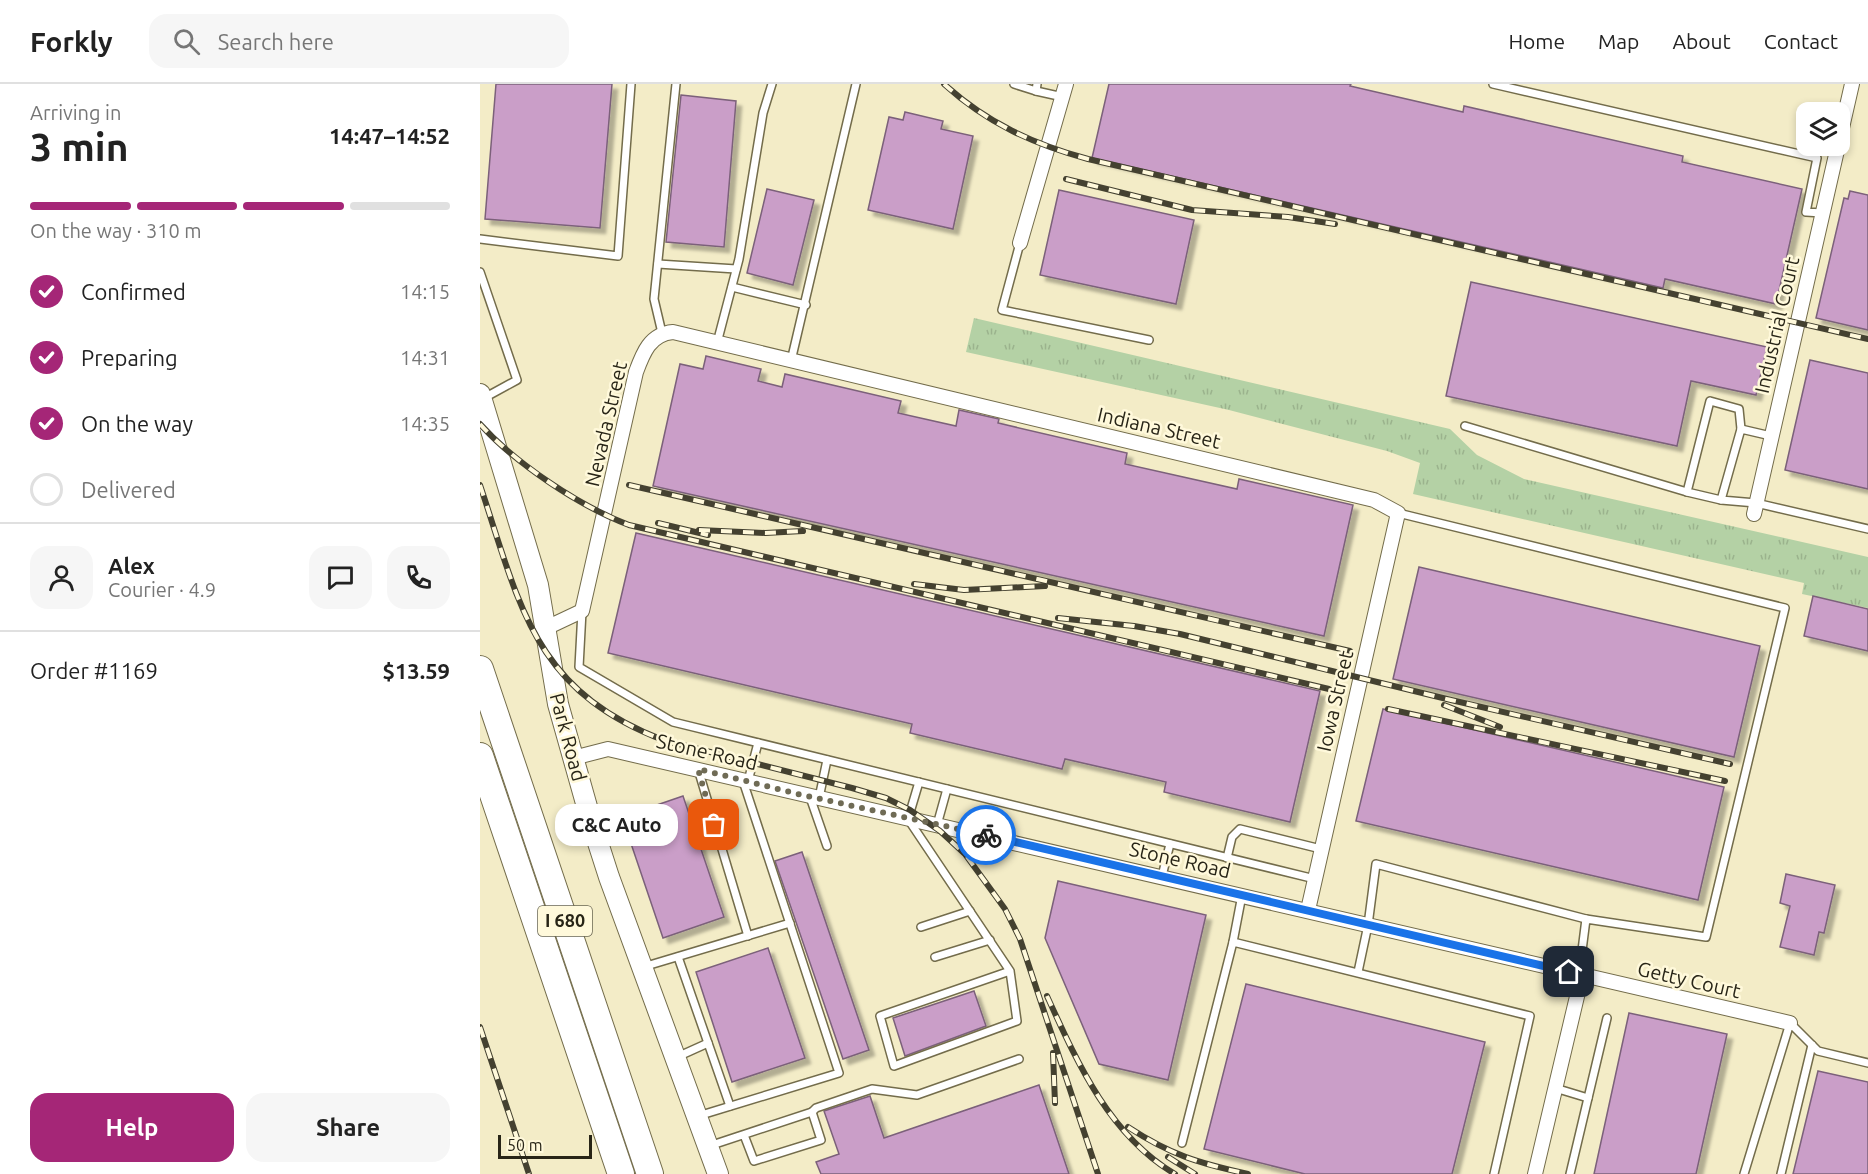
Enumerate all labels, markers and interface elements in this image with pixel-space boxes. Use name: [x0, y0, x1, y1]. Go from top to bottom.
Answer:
search box: [149, 14, 569, 68]
icon: search: [170, 25, 203, 58]
text: Forkly: [30, 26, 113, 57]
text: Search here: [218, 29, 334, 54]
text: Home: [1508, 29, 1565, 53]
text: Map: [1598, 29, 1639, 53]
text: About: [1672, 29, 1731, 53]
text: Contact: [1764, 29, 1838, 53]
text: Arriving in: [30, 101, 121, 124]
map controls: [1796, 102, 1850, 156]
button: layers: [1796, 102, 1850, 156]
text: 14:47–14:52: [329, 123, 450, 148]
text: 3 min: [30, 125, 129, 168]
text: On the way · 310 m: [30, 219, 202, 242]
street label: Industrial Court: [1750, 254, 1803, 395]
icon: check: [30, 275, 63, 308]
text: Confirmed: [81, 279, 186, 304]
text: 14:15: [400, 280, 450, 303]
icon: check: [30, 341, 63, 374]
text: Preparing: [81, 345, 178, 370]
text: 14:31: [400, 346, 450, 369]
street label: Nevada Street: [580, 359, 631, 489]
street label: Indiana Street: [1095, 402, 1223, 453]
icon: check: [30, 407, 63, 440]
text: On the way: [81, 411, 193, 436]
text: 14:35: [400, 412, 450, 435]
text: Delivered: [81, 477, 176, 502]
button: person: [30, 546, 93, 609]
button: chat: [309, 546, 372, 609]
button: phone: [387, 546, 450, 609]
text: Alex: [108, 553, 155, 578]
text: Courier · 4.9: [108, 578, 216, 601]
street label: Iowa Street: [1312, 648, 1357, 754]
text: Order #1169: [30, 658, 158, 683]
text: $13.59: [383, 658, 450, 683]
street label: Park Road: [546, 690, 591, 784]
street label: Stone Road: [654, 729, 760, 774]
pin: [688, 799, 739, 850]
callout: C&C Auto: [555, 804, 678, 846]
courier: [956, 805, 1016, 865]
icon: bag: [697, 808, 730, 841]
text: C&C Auto: [571, 813, 662, 836]
icon: bike: [970, 819, 1003, 852]
street label: Stone Road: [1127, 837, 1233, 882]
road number: I 680: [538, 906, 592, 936]
pin: [1543, 946, 1594, 997]
icon: home: [1552, 955, 1585, 988]
street label: Getty Court: [1635, 956, 1743, 1003]
button: Help: [30, 1093, 234, 1162]
button: Share: [246, 1093, 450, 1162]
scale bar: [498, 1132, 592, 1160]
text: 50 m: [507, 1136, 543, 1154]

